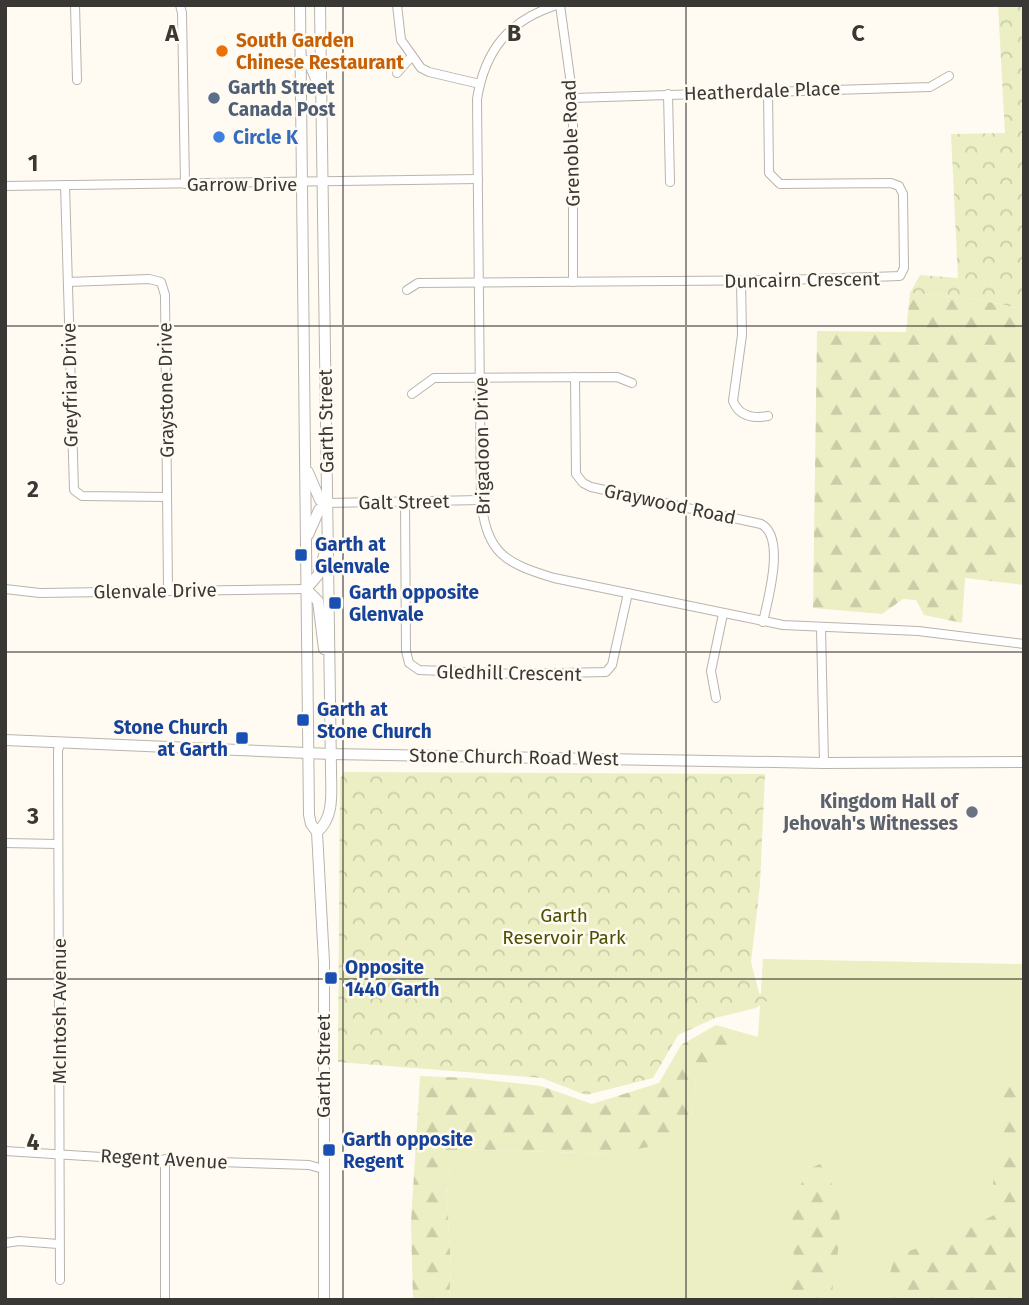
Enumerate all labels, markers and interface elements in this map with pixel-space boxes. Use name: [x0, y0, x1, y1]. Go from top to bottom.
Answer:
text: A: [164, 19, 179, 47]
text: B: [507, 19, 521, 47]
text: C: [851, 19, 865, 47]
place label: South Garden Chinese Restaurant: [236, 29, 404, 74]
marker: South Garden Chinese Restaurant: [214, 43, 230, 59]
place label: Garth Street Canada Post: [228, 76, 336, 121]
street label: Heatherdale Place: [683, 77, 841, 105]
street label: Grenoble Road: [557, 79, 585, 207]
marker: Garth Street Canada Post: [206, 90, 222, 106]
place label: Circle K: [233, 126, 299, 149]
marker: Circle K: [211, 129, 227, 145]
text: 1: [28, 149, 38, 177]
street label: Garrow Drive: [187, 173, 297, 196]
street label: Duncairn Crescent: [724, 267, 880, 293]
street label: Greyfriar Drive: [57, 322, 83, 448]
street label: Graystone Drive: [153, 322, 179, 458]
street label: Garth Street: [314, 369, 338, 473]
street label: Brigadoon Drive: [469, 377, 495, 515]
text: 2: [27, 475, 39, 503]
street label: Graywood Road: [602, 479, 738, 529]
street label: Galt Street: [358, 490, 450, 514]
place label: Garth at Glenvale: [315, 533, 390, 578]
marker: Garth at Glenvale: [293, 547, 309, 563]
street label: Glenvale Drive: [93, 578, 217, 604]
place label: Garth opposite Glenvale: [349, 581, 479, 626]
marker: Garth opposite Glenvale: [327, 595, 343, 611]
street label: Gledhill Crescent: [436, 660, 582, 686]
place label: Garth at Stone Church: [317, 698, 432, 743]
marker: Garth at Stone Church: [295, 712, 311, 728]
place label: Stone Church at Garth: [113, 716, 228, 761]
marker: Stone Church at Garth: [234, 730, 250, 746]
street label: Stone Church Road West: [409, 744, 619, 770]
place label: Kingdom Hall of Jehovah's Witnesses: [782, 790, 960, 835]
text: 3: [26, 802, 39, 830]
marker: Kingdom Hall of Jehovah's Witnesses: [964, 804, 980, 820]
park label: Garth Reservoir Park: [502, 904, 626, 949]
street label: McIntosh Avenue: [48, 938, 71, 1084]
place label: Opposite 1440 Garth: [345, 956, 440, 1001]
marker: Opposite 1440 Garth: [323, 970, 339, 986]
street label: Garth Street: [312, 1014, 335, 1118]
text: 4: [27, 1128, 40, 1156]
place label: Garth opposite Regent: [343, 1128, 473, 1173]
marker: Garth opposite Regent: [321, 1142, 337, 1158]
street label: Regent Avenue: [100, 1144, 228, 1174]

